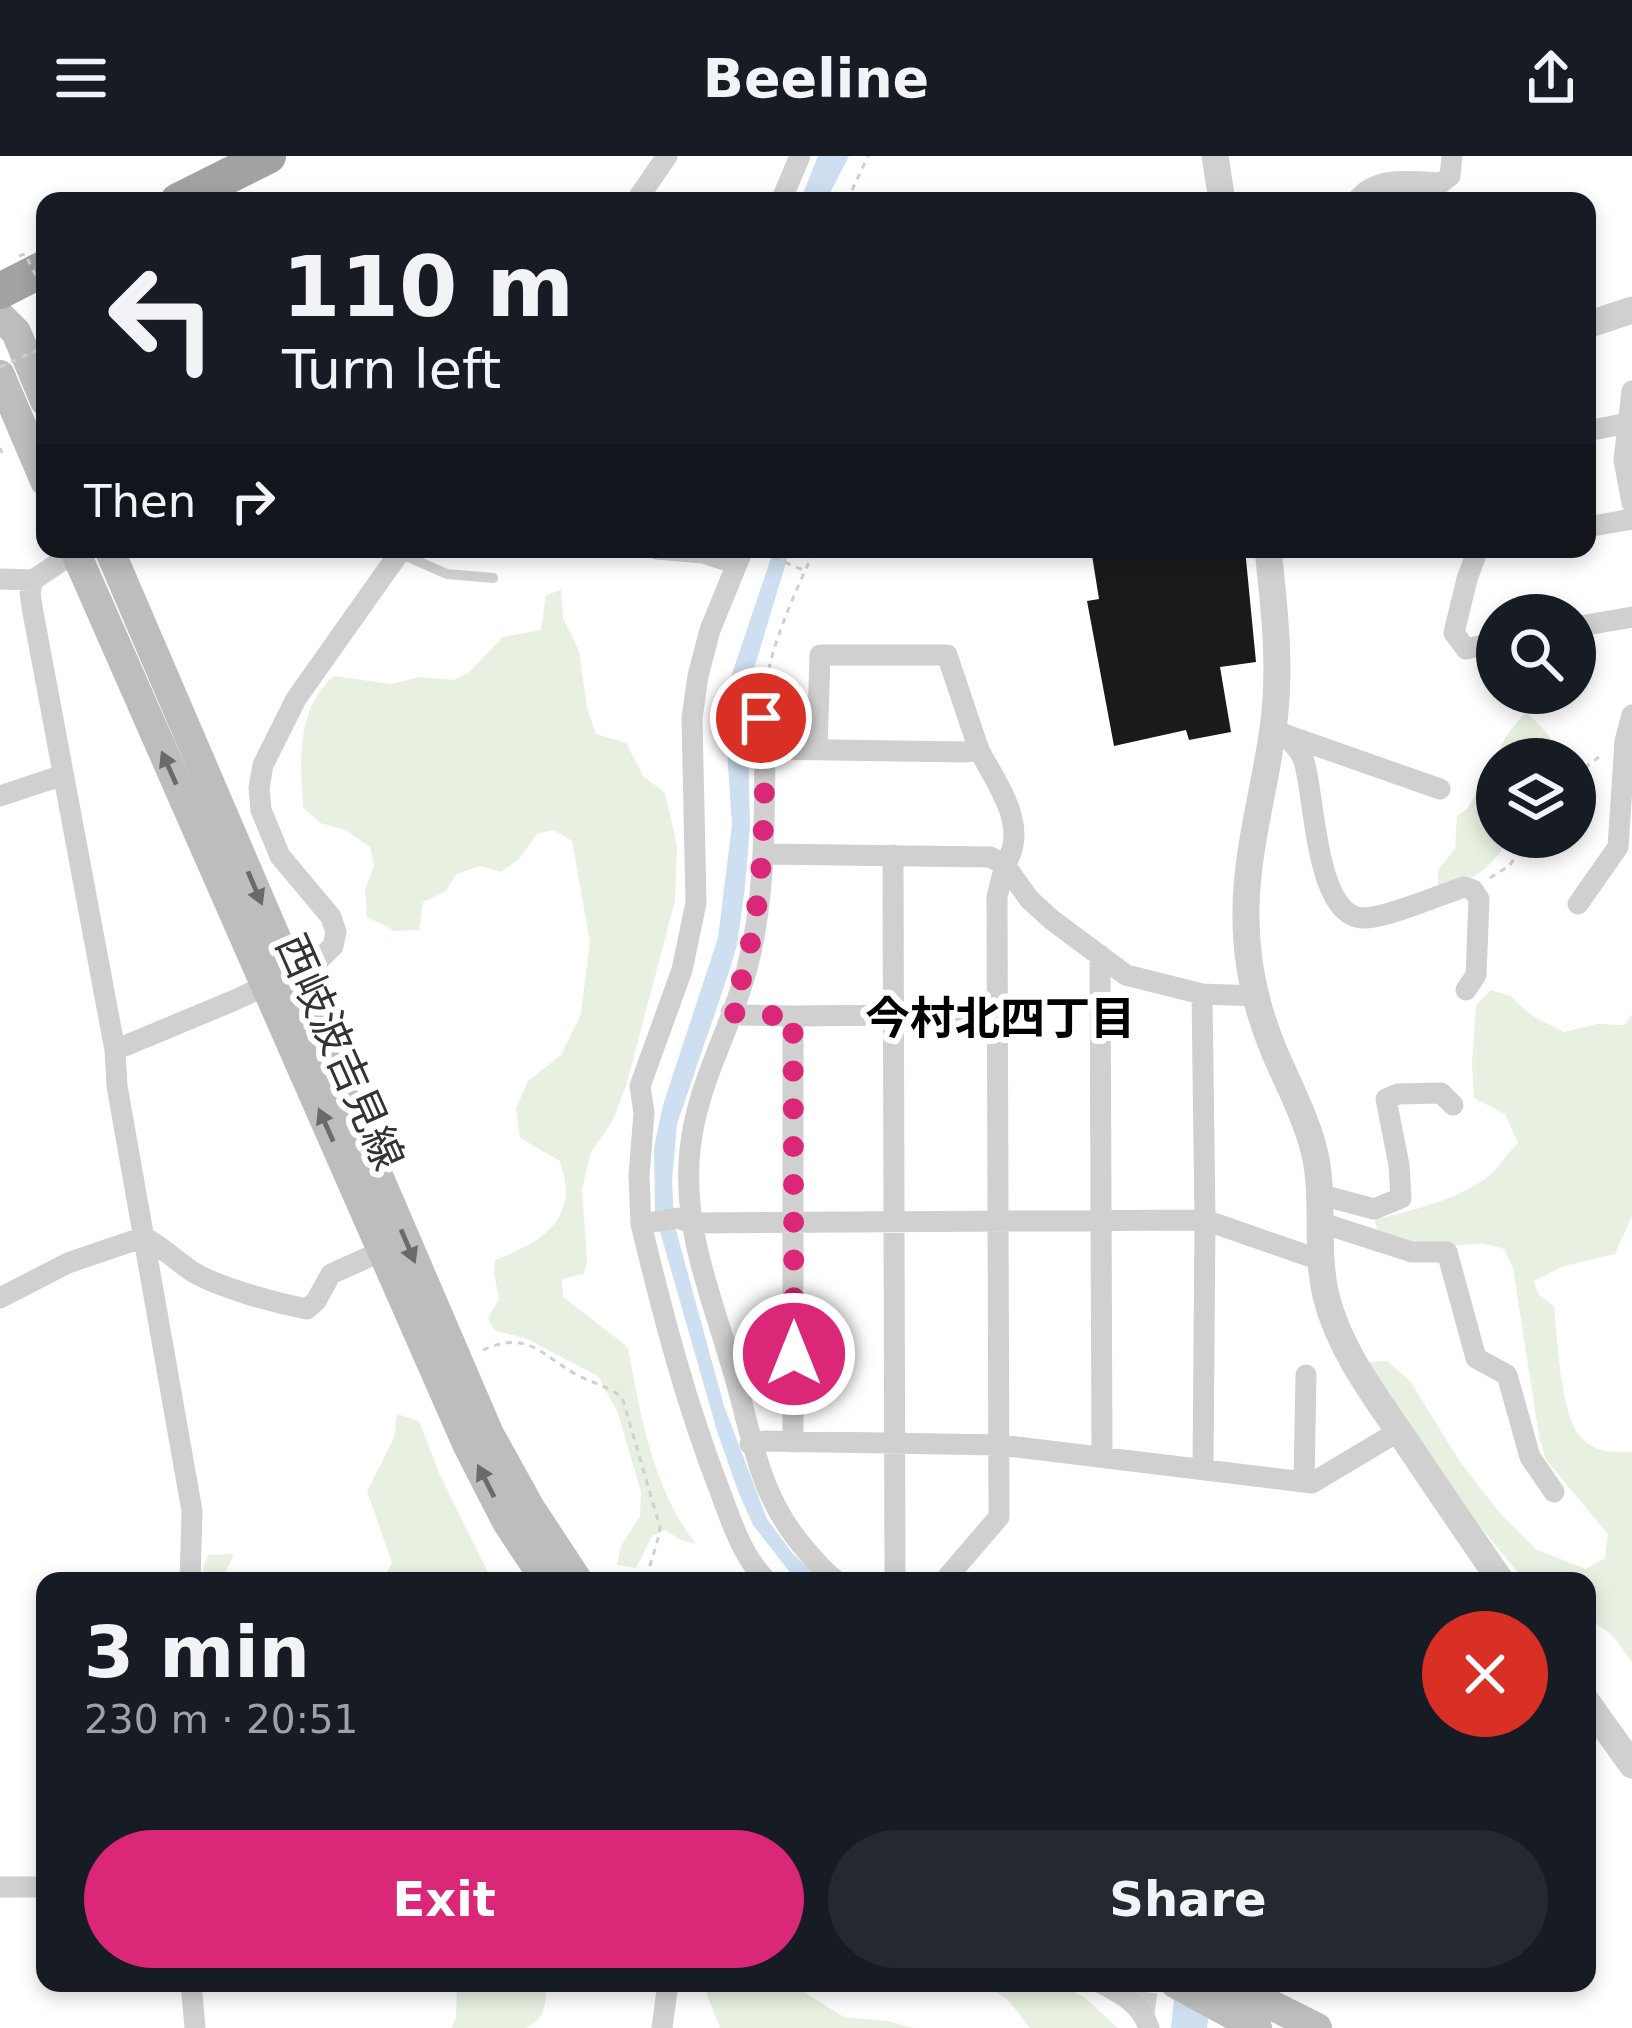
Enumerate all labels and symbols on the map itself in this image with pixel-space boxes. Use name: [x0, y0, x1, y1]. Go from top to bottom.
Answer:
pin: [710, 667, 812, 769]
one-way arrow: [159, 750, 179, 785]
one-way arrow: [246, 870, 265, 906]
street label: 西岐波吉見線: [266, 927, 414, 1177]
district label: 今村北四丁目: [865, 992, 1135, 1045]
one-way arrow: [316, 1107, 336, 1142]
one-way arrow: [399, 1229, 419, 1264]
position arrow: [731, 1291, 857, 1417]
one-way arrow: [476, 1464, 497, 1498]

